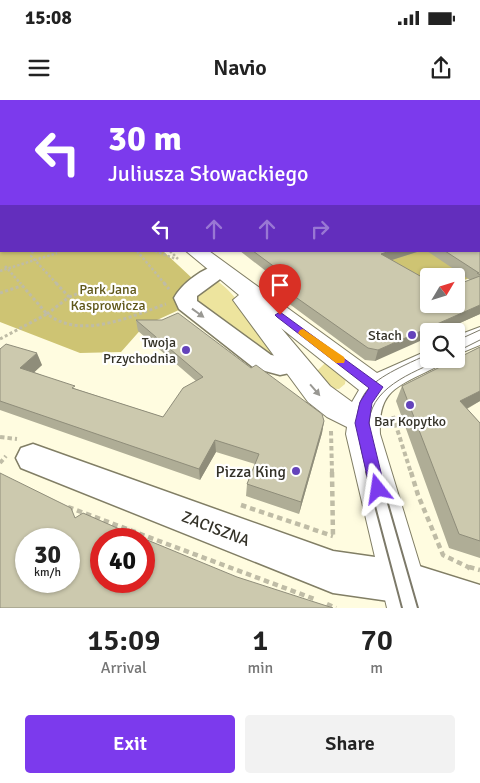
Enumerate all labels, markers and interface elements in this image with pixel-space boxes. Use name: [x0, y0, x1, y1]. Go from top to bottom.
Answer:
text: 15:08: [25, 6, 72, 30]
icon: menu: [25, 54, 53, 82]
text: Navio: [213, 54, 267, 81]
icon: share: [427, 54, 455, 82]
text: 30 m: [108, 117, 182, 160]
icon: left: [25, 120, 90, 185]
text: Juliusza Słowackiego: [108, 160, 309, 187]
icon: left: [147, 215, 175, 243]
icon: ahead: [200, 215, 228, 243]
icon: ahead: [253, 215, 281, 243]
icon: right: [306, 215, 334, 243]
pin: [259, 264, 301, 315]
north arrow: [420, 268, 465, 312]
map controls: [420, 268, 465, 368]
icon: arrive: [266, 271, 294, 299]
park label: Park Jana Kasprowicza: [70, 281, 146, 314]
one-way arrow: [191, 308, 204, 319]
button: search: [420, 323, 465, 368]
place label: Stach: [368, 327, 402, 344]
marker: Stach: [406, 329, 418, 341]
place label: Twoja Przychodnia: [103, 334, 176, 367]
marker: Twoja Przychodnia: [180, 344, 192, 356]
one-way arrow: [310, 383, 321, 396]
marker: Bar Kopytko: [404, 399, 416, 411]
place label: Bar Kopytko: [374, 413, 446, 430]
place label: Pizza King: [216, 462, 286, 482]
position arrow: [351, 462, 403, 514]
marker: Pizza King: [290, 465, 302, 477]
street label: ZACISZNA: [179, 507, 253, 551]
speed limit sign: 40: [90, 528, 155, 593]
text: 30: [34, 539, 61, 570]
text: km/h: [34, 565, 61, 580]
text: 15:09: [87, 622, 160, 659]
text: 1: [252, 622, 269, 659]
text: 70: [360, 622, 393, 659]
text: Arrival: [101, 658, 147, 678]
text: min: [248, 658, 273, 678]
text: m: [370, 658, 383, 678]
button: Exit: [25, 715, 235, 773]
button: Share: [245, 715, 455, 773]

